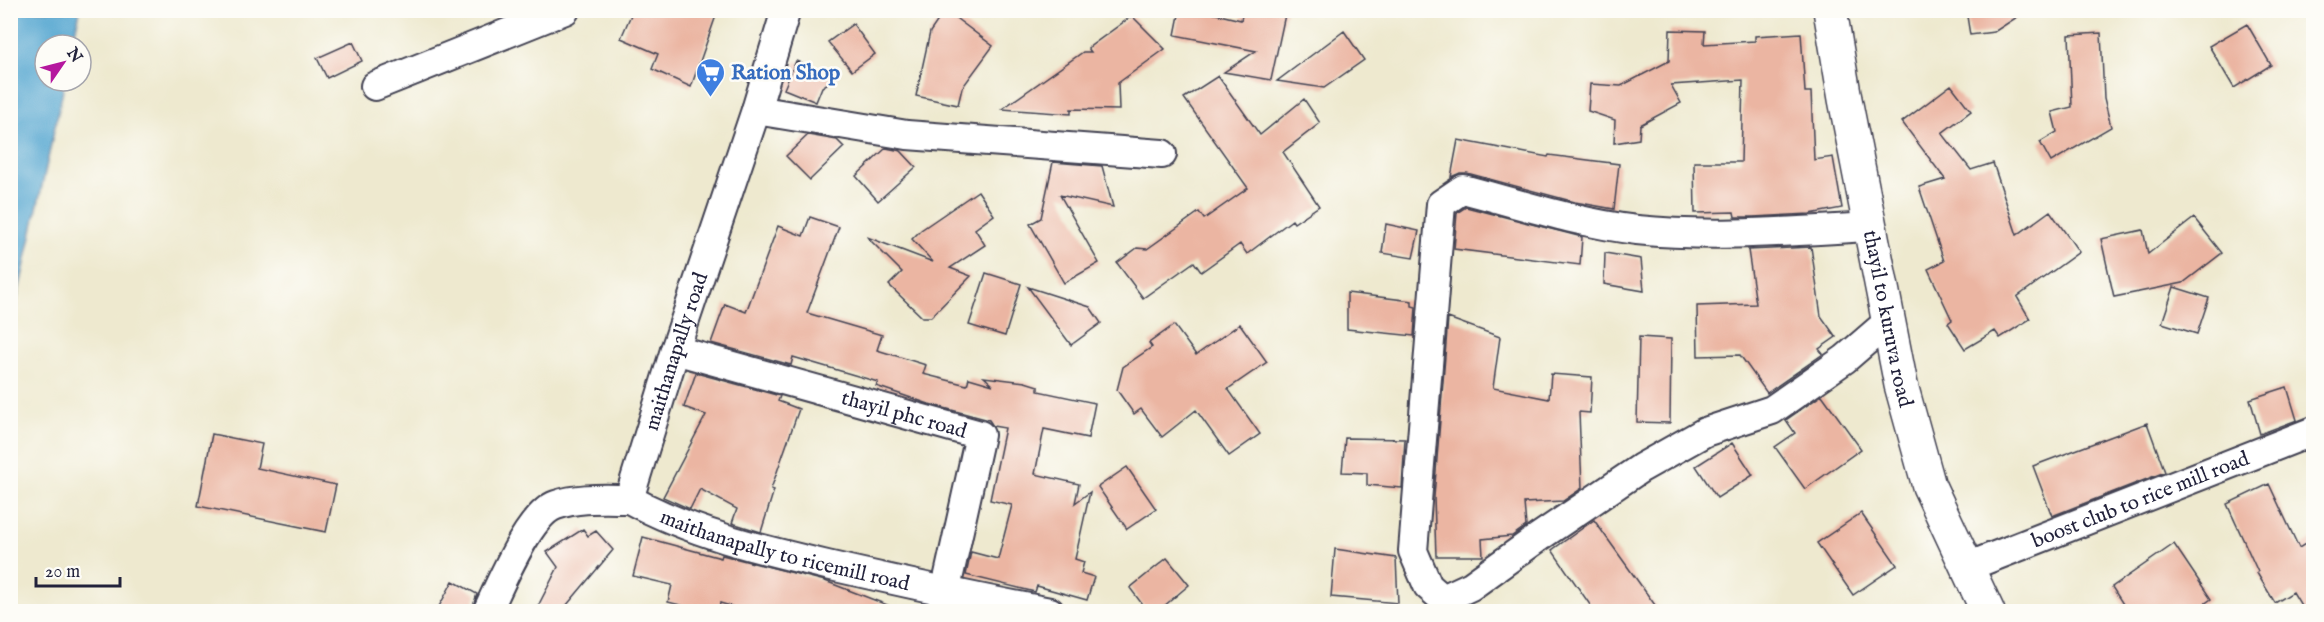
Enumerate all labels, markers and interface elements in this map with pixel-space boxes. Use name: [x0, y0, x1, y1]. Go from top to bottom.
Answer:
north arrow: [33, 33, 93, 93]
text: N: [61, 43, 86, 67]
supermarket icon: Ration Shop: [694, 56, 726, 98]
place label: Ration Shop: [731, 60, 841, 87]
street label: thayil to kuruva road: [1856, 228, 1919, 411]
street label: maithanapally road: [639, 268, 715, 434]
street label: thayil phc road: [838, 385, 970, 446]
street label: boost club to rice mill road: [2028, 445, 2254, 555]
street label: maithanapally to ricemill road: [656, 504, 913, 598]
scale bar: [36, 550, 120, 588]
text: 20 m: [45, 561, 80, 584]

